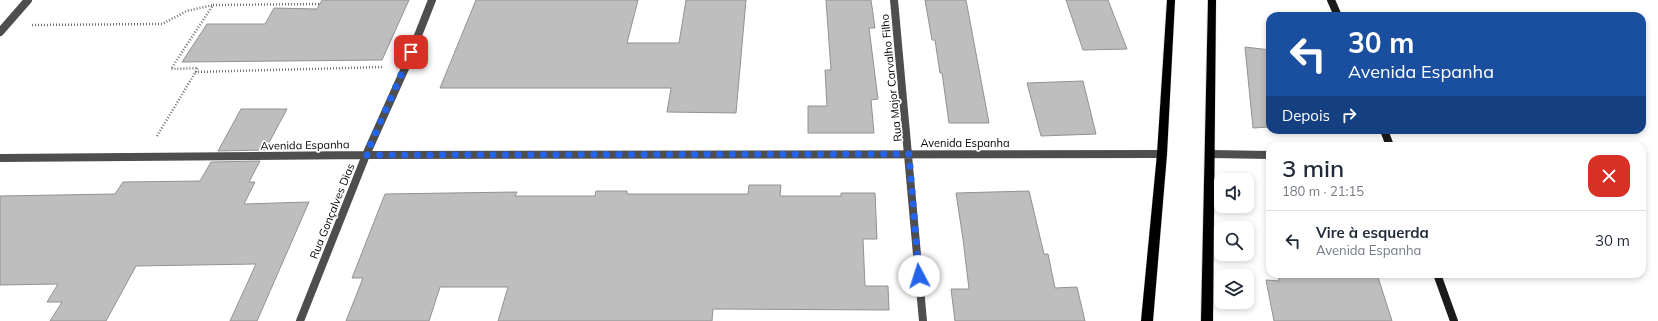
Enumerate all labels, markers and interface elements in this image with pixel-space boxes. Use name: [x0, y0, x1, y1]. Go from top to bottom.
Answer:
street label: Rua Major Carvalho Filho: [877, 14, 905, 142]
text: 30 m: [1348, 25, 1414, 60]
icon: left: [1282, 28, 1334, 80]
pin: [394, 35, 428, 69]
icon: arrive: [400, 41, 422, 63]
text: Avenida Espanha: [1348, 60, 1494, 83]
icon: right: [1338, 104, 1360, 126]
text: Depois: [1282, 106, 1330, 125]
street label: Avenida Espanha: [920, 136, 1010, 150]
street label: Avenida Espanha: [260, 137, 350, 153]
text: 3 min: [1282, 153, 1344, 183]
button: close: [1588, 155, 1630, 197]
street label: Rua Gonçalves Dias: [306, 161, 358, 261]
map controls: [1214, 173, 1254, 309]
button: sound: [1214, 173, 1254, 213]
text: 180 m · 21:15: [1282, 183, 1364, 199]
button: search: [1214, 221, 1254, 261]
text: Vire à esquerda: [1316, 223, 1429, 242]
icon: left: [1282, 230, 1304, 252]
text: 30 m: [1595, 231, 1630, 250]
text: Avenida Espanha: [1316, 242, 1421, 258]
position arrow: [898, 255, 940, 297]
button: layers: [1214, 269, 1254, 309]

